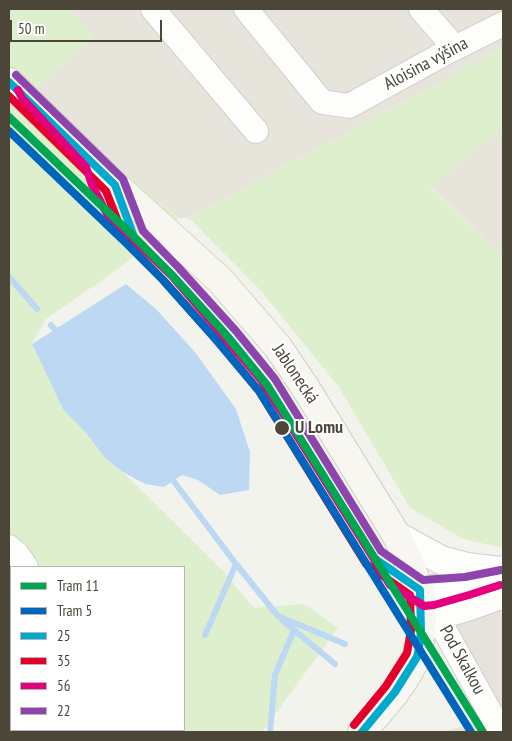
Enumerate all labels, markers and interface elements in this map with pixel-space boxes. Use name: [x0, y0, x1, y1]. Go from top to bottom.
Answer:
scale bar: [12, 10, 165, 42]
text: 50 m: [18, 19, 44, 38]
street label: Aloisina výšina: [380, 33, 472, 95]
street label: Jablonecká: [267, 340, 323, 408]
place label: U Lomu: [295, 417, 343, 439]
marker: U Lomu: [273, 419, 291, 437]
legend: [10, 566, 185, 731]
text: Tram 11: [57, 576, 99, 595]
text: Tram 5: [57, 601, 92, 620]
street label: Pod Skalkou: [434, 622, 490, 698]
text: 25: [57, 626, 71, 645]
text: 35: [57, 651, 71, 670]
text: 56: [57, 676, 71, 695]
text: 22: [57, 701, 71, 720]

